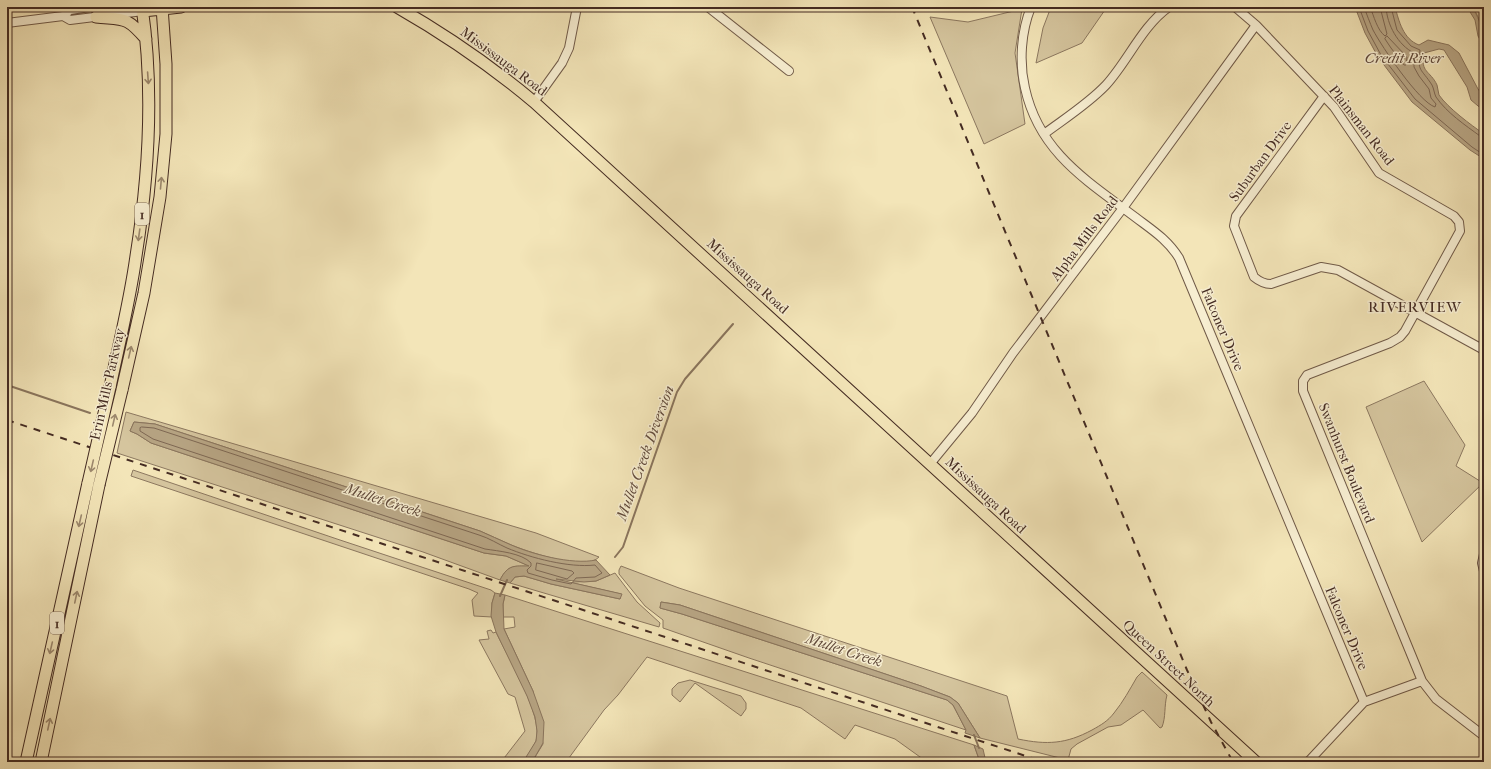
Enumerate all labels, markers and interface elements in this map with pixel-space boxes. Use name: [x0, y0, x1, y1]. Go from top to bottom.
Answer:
street label: Mississauga Road: [457, 23, 551, 100]
water label: Credit River: [1365, 49, 1445, 67]
one-way arrow: [145, 71, 152, 84]
street label: Plainsman Road: [1325, 82, 1398, 169]
street label: Suburban Drive: [1226, 118, 1295, 205]
one-way arrow: [158, 177, 165, 190]
street label: Alpha Mills Road: [1046, 192, 1122, 285]
road number: 1: [135, 203, 149, 225]
one-way arrow: [135, 228, 143, 241]
street label: Mississauga Road: [703, 235, 792, 318]
street label: Falconer Drive: [1197, 285, 1248, 374]
district label: RIVERVIEW: [1368, 298, 1462, 316]
street label: Erin Mills Parkway: [86, 326, 129, 442]
one-way arrow: [127, 346, 135, 359]
water label: Mullet Creek Diversion: [612, 383, 678, 524]
street label: Swanhurst Boulevard: [1315, 401, 1379, 526]
one-way arrow: [111, 414, 119, 427]
street label: Mississauga Road: [942, 454, 1030, 537]
one-way arrow: [88, 459, 96, 472]
water label: Mullet Creek: [341, 479, 424, 521]
one-way arrow: [75, 514, 83, 527]
street label: Falconer Drive: [1321, 584, 1372, 673]
one-way arrow: [72, 590, 80, 603]
road number: 1: [50, 612, 64, 634]
street label: Queen Street North: [1119, 616, 1218, 711]
water label: Mullet Creek: [802, 629, 885, 671]
one-way arrow: [47, 641, 55, 654]
one-way arrow: [45, 718, 53, 731]

